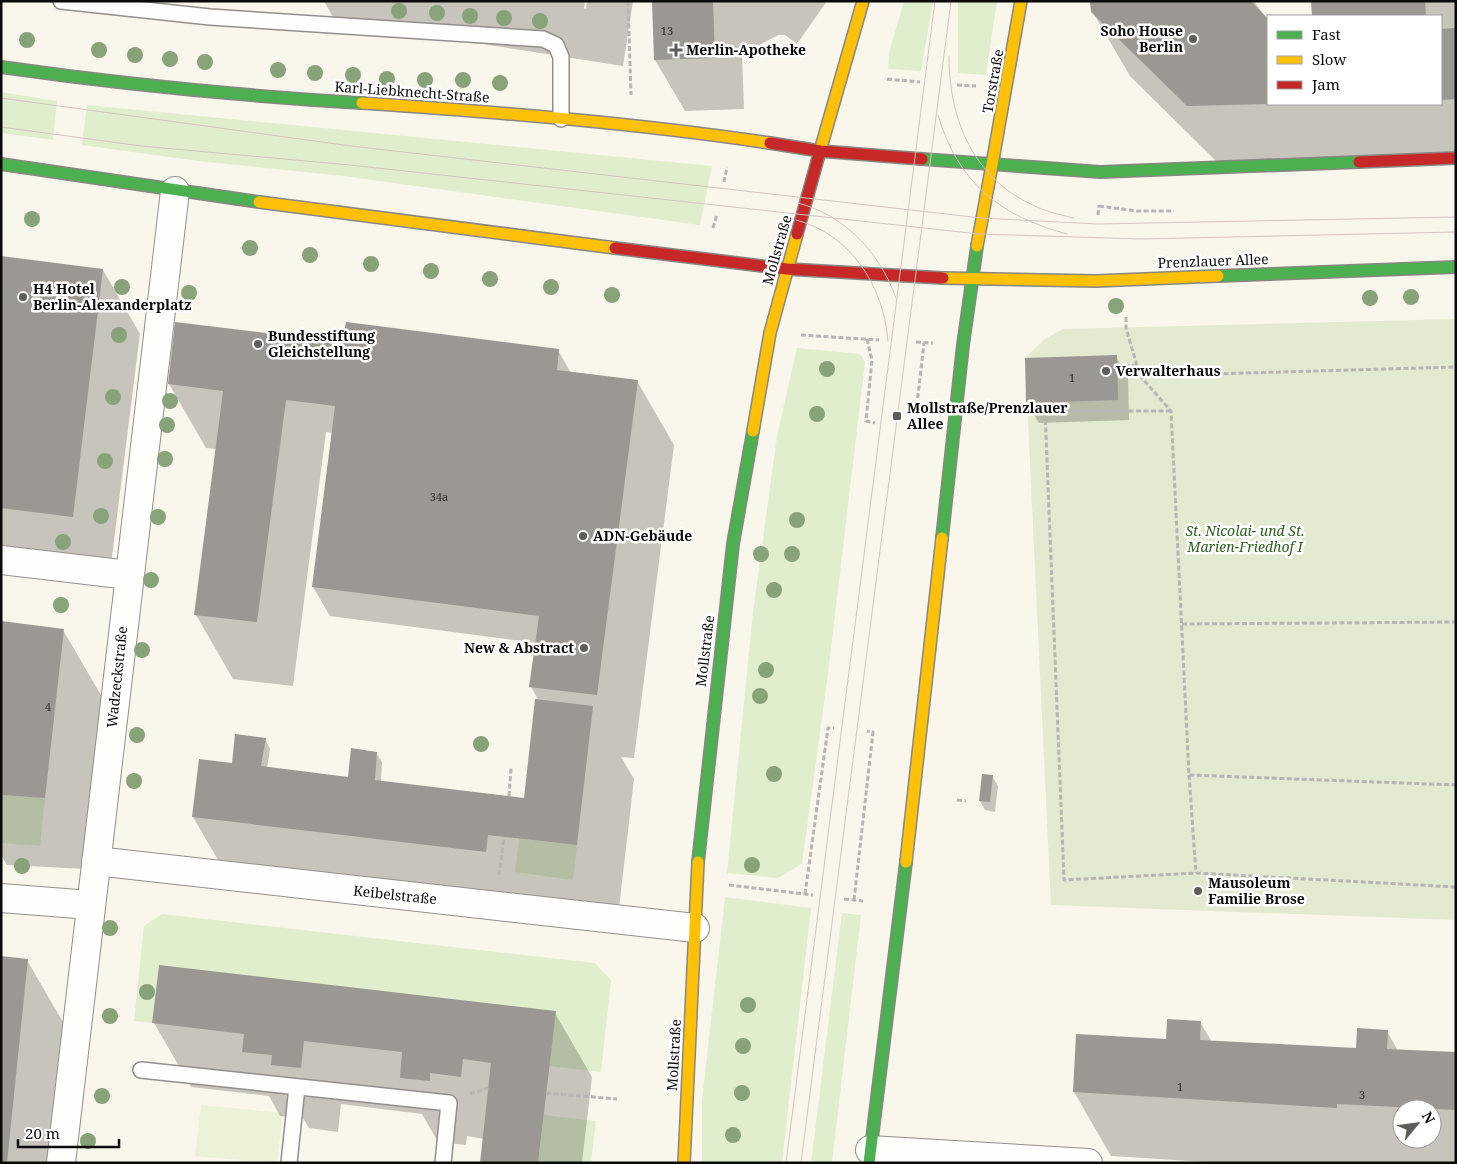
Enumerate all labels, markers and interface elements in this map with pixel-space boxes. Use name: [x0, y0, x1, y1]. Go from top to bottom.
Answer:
legend: [1267, 15, 1442, 105]
place label: Soho House Berlin: [1101, 21, 1183, 56]
house number: 13: [661, 23, 673, 38]
text: Fast: [1312, 24, 1341, 44]
marker: Soho House Berlin: [1187, 33, 1199, 45]
place label: Merlin-Apotheke: [686, 40, 806, 59]
marker: Merlin-Apotheke: [670, 44, 682, 56]
street label: Torstraße: [978, 47, 1007, 114]
text: Slow: [1312, 49, 1346, 69]
text: Jam: [1311, 74, 1340, 94]
street label: Karl-Liebknecht-Straße: [334, 77, 490, 106]
street label: Mollstraße: [757, 213, 796, 287]
street label: Prenzlauer Allee: [1157, 249, 1269, 272]
place label: H4 Hotel Berlin-Alexanderplatz: [33, 279, 191, 314]
marker: H4 Hotel Berlin-Alexanderplatz: [17, 291, 29, 303]
place label: Bundesstiftung Gleichstellung: [268, 326, 375, 361]
marker: Bundesstiftung Gleichstellung: [252, 338, 264, 350]
place label: Verwalterhaus: [1116, 361, 1221, 380]
marker: Verwalterhaus: [1100, 365, 1112, 377]
house number: 1: [1069, 370, 1075, 385]
place label: Mollstraße/Prenzlauer Allee: [907, 398, 1068, 433]
marker: Mollstraße/Prenzlauer Allee: [891, 410, 903, 422]
house number: 34a: [430, 489, 448, 504]
park label: St. Nicolai- und St. Marien-Friedhof I: [1185, 521, 1305, 556]
place label: ADN-Gebäude: [593, 526, 692, 545]
marker: ADN-Gebäude: [577, 530, 589, 542]
street label: Mollstraße: [691, 614, 718, 688]
street label: Wadzeckstraße: [102, 625, 131, 729]
place label: New & Abstract: [464, 638, 574, 657]
marker: New & Abstract: [578, 642, 590, 654]
house number: 4: [45, 699, 51, 714]
place label: Mausoleum Familie Brose: [1208, 873, 1305, 908]
street label: Keibelstraße: [352, 881, 438, 908]
marker: Mausoleum Familie Brose: [1192, 885, 1204, 897]
street label: Mollstraße: [662, 1019, 685, 1091]
house number: 1: [1177, 1079, 1183, 1094]
house number: 3: [1359, 1087, 1365, 1102]
north arrow: [1392, 1099, 1442, 1149]
text: N: [1418, 1108, 1440, 1127]
scale bar: [18, 1116, 119, 1148]
text: 20 m: [25, 1123, 60, 1143]

